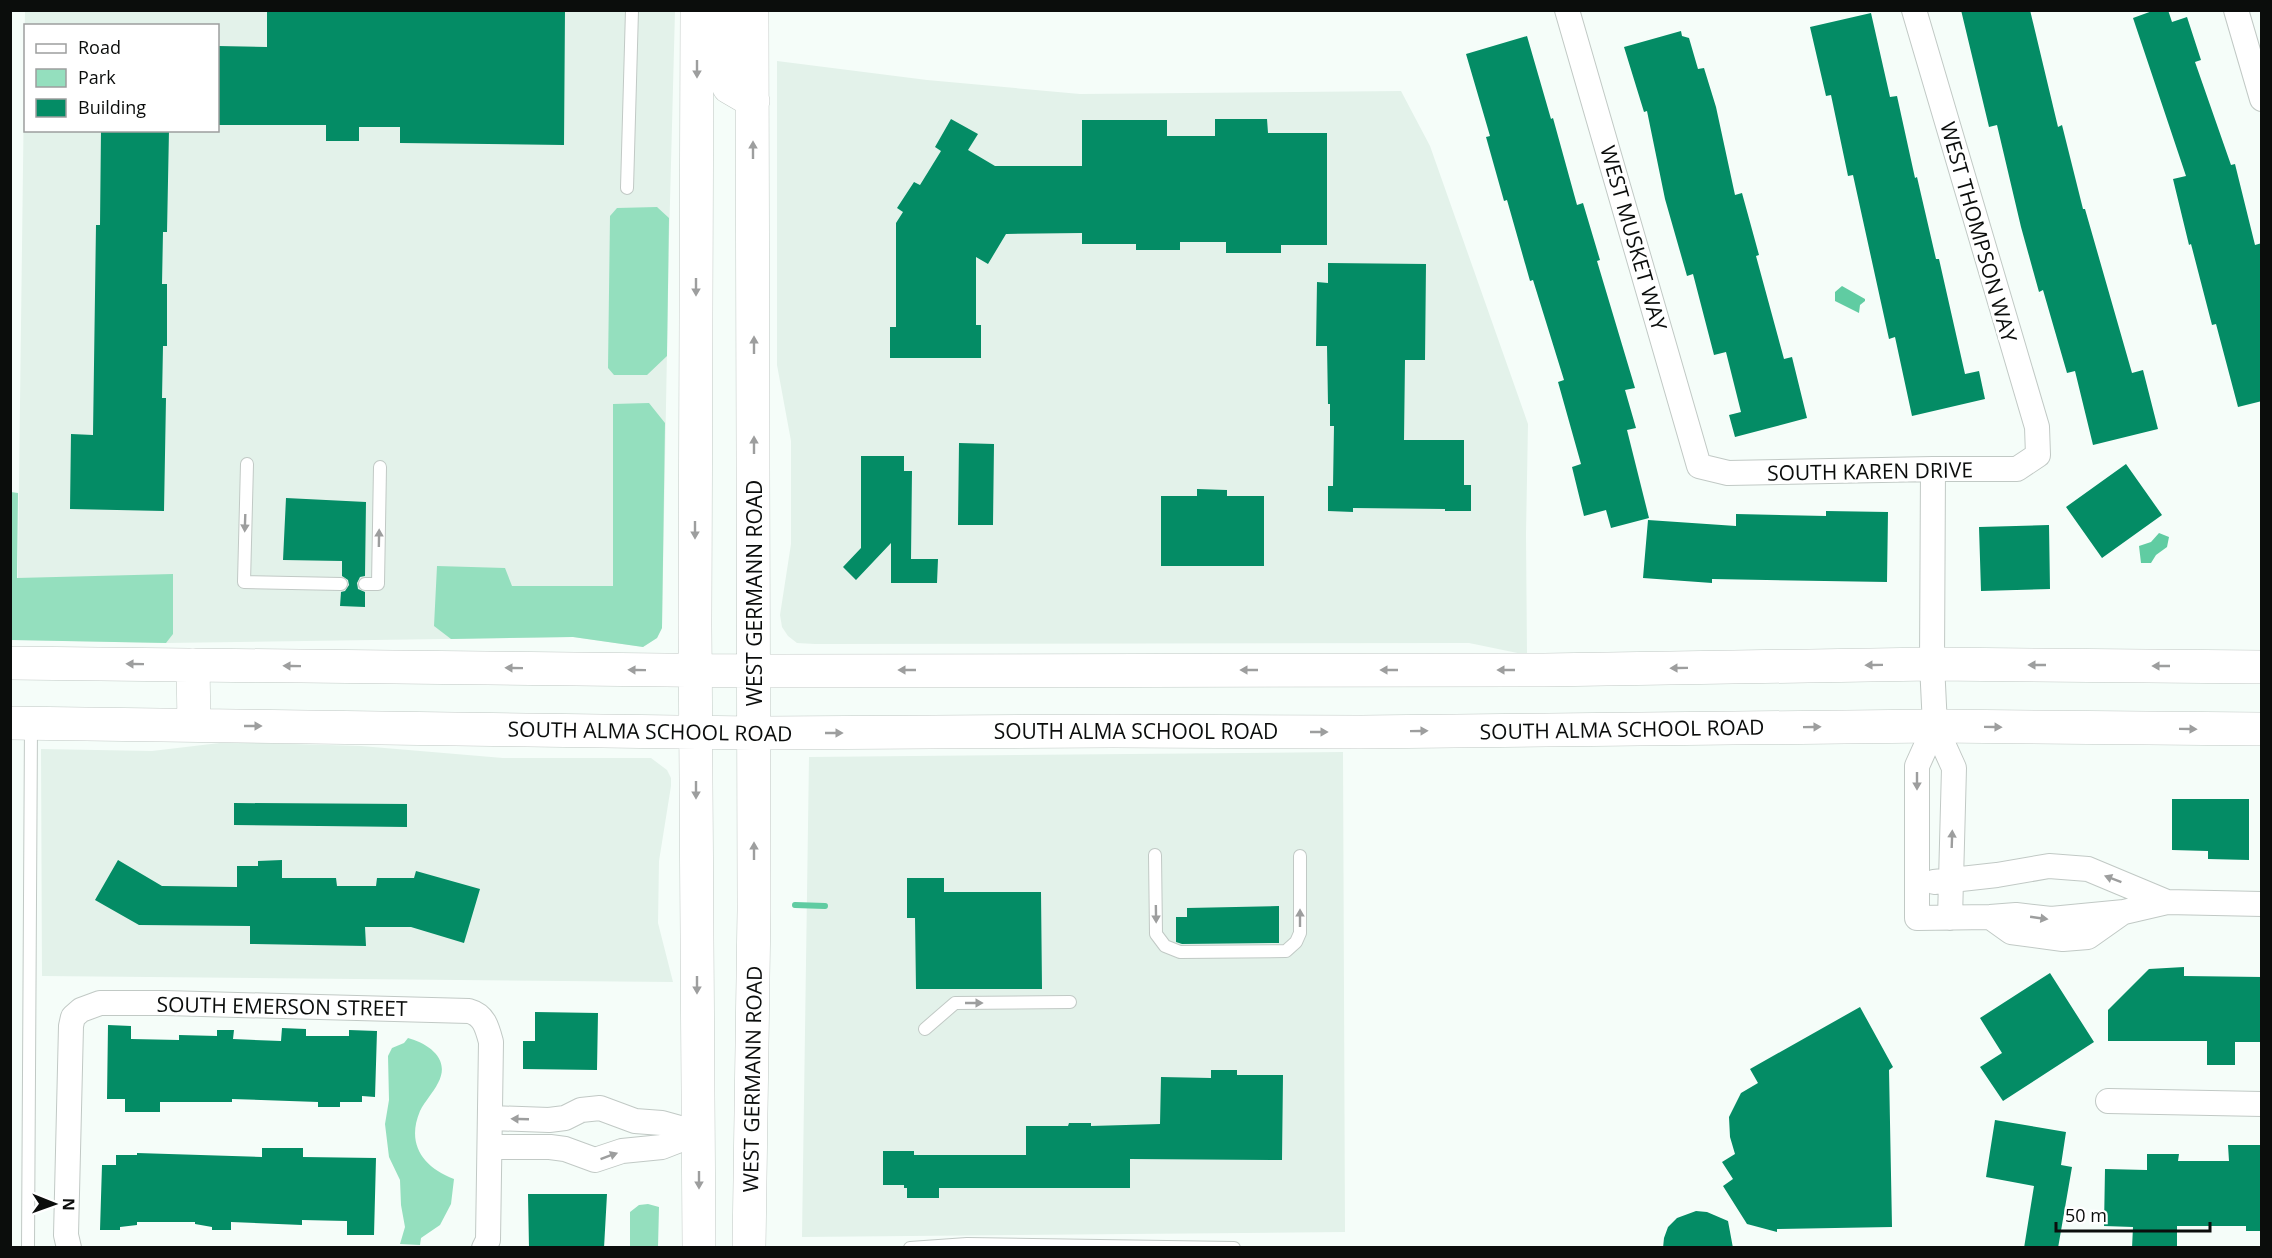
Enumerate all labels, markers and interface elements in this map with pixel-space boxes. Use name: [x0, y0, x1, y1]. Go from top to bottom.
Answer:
legend: [24, 24, 219, 132]
text: Road: [78, 35, 121, 59]
one-way arrow: [692, 59, 702, 78]
text: Park: [78, 65, 116, 89]
text: Building: [78, 95, 146, 119]
street label: WEST THOMPSON WAY: [1934, 119, 2024, 346]
one-way arrow: [748, 140, 758, 159]
street label: WEST MUSKET WAY: [1594, 142, 1674, 334]
one-way arrow: [691, 278, 701, 297]
one-way arrow: [749, 335, 759, 354]
one-way arrow: [749, 435, 759, 454]
street label: SOUTH KAREN DRIVE: [1767, 455, 1973, 487]
street label: WEST GERMANN ROAD: [740, 480, 768, 706]
one-way arrow: [241, 513, 250, 532]
one-way arrow: [690, 520, 700, 539]
one-way arrow: [374, 529, 383, 548]
one-way arrow: [125, 660, 144, 669]
one-way arrow: [1864, 660, 1883, 670]
one-way arrow: [2027, 660, 2046, 670]
one-way arrow: [283, 661, 302, 671]
one-way arrow: [2152, 661, 2171, 671]
one-way arrow: [1669, 663, 1688, 673]
one-way arrow: [505, 664, 524, 673]
one-way arrow: [627, 665, 646, 675]
one-way arrow: [897, 665, 916, 675]
one-way arrow: [1239, 665, 1258, 675]
one-way arrow: [1379, 665, 1398, 675]
one-way arrow: [1496, 665, 1515, 675]
street label: SOUTH ALMA SCHOOL ROAD: [1479, 713, 1765, 745]
street label: SOUTH ALMA SCHOOL ROAD: [507, 715, 793, 747]
street label: SOUTH ALMA SCHOOL ROAD: [994, 717, 1278, 745]
one-way arrow: [243, 721, 262, 731]
one-way arrow: [1802, 722, 1821, 732]
one-way arrow: [1984, 722, 2003, 731]
one-way arrow: [2179, 724, 2198, 733]
one-way arrow: [1410, 726, 1429, 736]
one-way arrow: [1310, 727, 1329, 737]
one-way arrow: [824, 728, 843, 738]
one-way arrow: [1912, 771, 1922, 790]
one-way arrow: [691, 780, 701, 799]
one-way arrow: [1947, 829, 1956, 848]
one-way arrow: [749, 842, 759, 861]
one-way arrow: [2104, 874, 2122, 883]
one-way arrow: [1151, 904, 1161, 923]
one-way arrow: [1295, 909, 1305, 928]
one-way arrow: [2029, 913, 2048, 922]
street label: WEST GERMANN ROAD: [736, 965, 768, 1193]
one-way arrow: [692, 975, 702, 994]
street label: SOUTH EMERSON STREET: [156, 990, 408, 1022]
one-way arrow: [964, 998, 983, 1008]
one-way arrow: [510, 1114, 529, 1124]
one-way arrow: [600, 1150, 618, 1160]
one-way arrow: [694, 1170, 704, 1189]
north arrow: [24, 1174, 84, 1234]
scale bar: [2056, 1195, 2210, 1233]
text: N: [58, 1198, 80, 1211]
text: 50 m: [2065, 1203, 2107, 1227]

